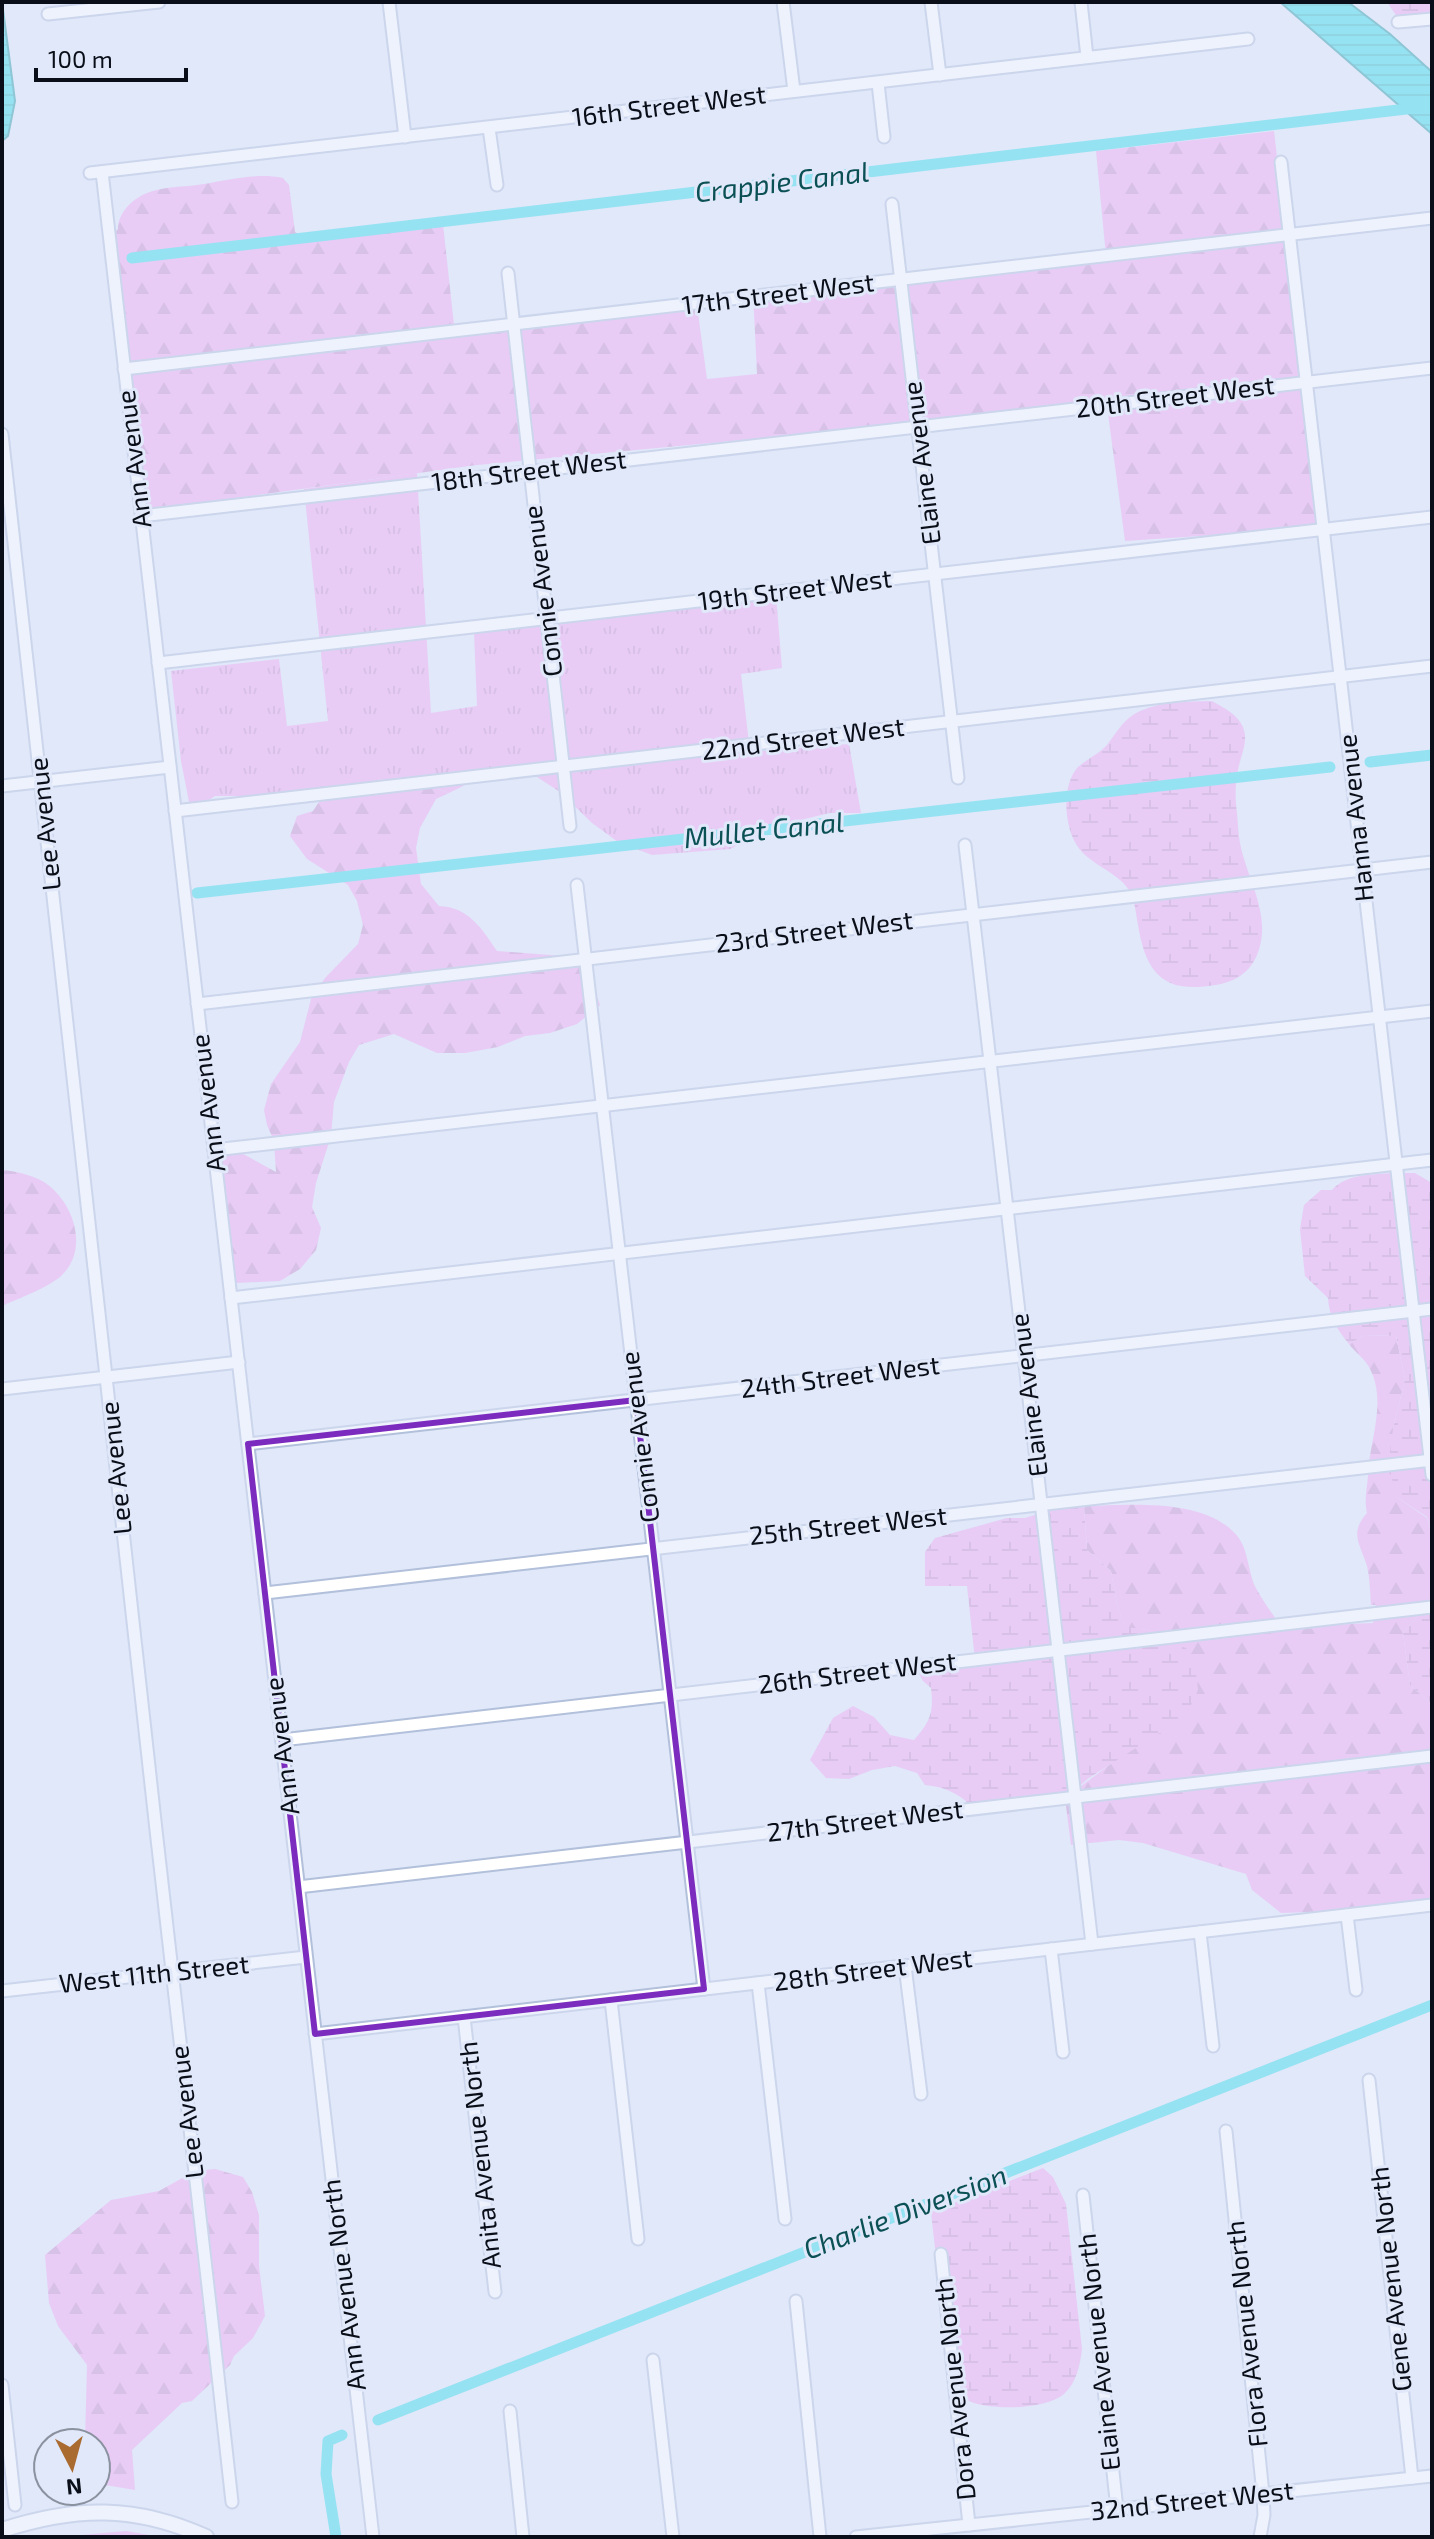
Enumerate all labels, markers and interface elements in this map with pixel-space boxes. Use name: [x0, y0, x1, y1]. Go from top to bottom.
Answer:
scale bar: [36, 32, 186, 82]
text: 100 m: [48, 44, 113, 73]
street label: 16th Street West: [570, 77, 768, 132]
water label: Crappie Canal: [693, 153, 871, 209]
street label: 17th Street West: [680, 265, 876, 320]
street label: 20th Street West: [1074, 368, 1276, 423]
street label: Elaine Avenue: [895, 380, 946, 547]
street label: Ann Avenue: [109, 388, 156, 530]
street label: 18th Street West: [430, 442, 628, 497]
street label: Connie Avenue: [516, 504, 567, 679]
street label: 19th Street West: [696, 561, 894, 616]
street label: 22nd Street West: [700, 710, 906, 765]
street label: Hanna Avenue: [1330, 733, 1379, 904]
street label: Lee Avenue: [21, 756, 66, 892]
water label: Mullet Canal: [682, 804, 846, 854]
street label: 23rd Street West: [713, 903, 915, 958]
street label: Ann Avenue: [183, 1032, 230, 1174]
street label: Elaine Avenue: [1002, 1312, 1053, 1479]
street label: 24th Street West: [738, 1348, 941, 1403]
street label: Connie Avenue: [613, 1350, 664, 1525]
street label: Lee Avenue: [92, 1400, 137, 1536]
street label: 25th Street West: [748, 1499, 948, 1550]
street label: 26th Street West: [756, 1644, 958, 1699]
street label: Ann Avenue: [257, 1675, 304, 1817]
street label: 27th Street West: [765, 1792, 965, 1847]
street label: 28th Street West: [772, 1941, 974, 1996]
street label: West 11th Street: [57, 1947, 250, 1998]
street label: Anita Avenue North: [451, 2040, 506, 2270]
street label: Lee Avenue: [162, 2044, 209, 2180]
water label: Charlie Diversion: [798, 2157, 1011, 2265]
street label: Gene Avenue North: [1362, 2165, 1417, 2393]
street label: Ann Avenue North: [314, 2178, 371, 2393]
street label: Flora Avenue North: [1218, 2219, 1273, 2449]
street label: Elaine Avenue North: [1070, 2232, 1125, 2472]
street label: Dora Avenue North: [926, 2276, 981, 2502]
north arrow: [32, 2427, 112, 2507]
street label: 32nd Street West: [1089, 2473, 1295, 2526]
text: N: [65, 2474, 83, 2502]

